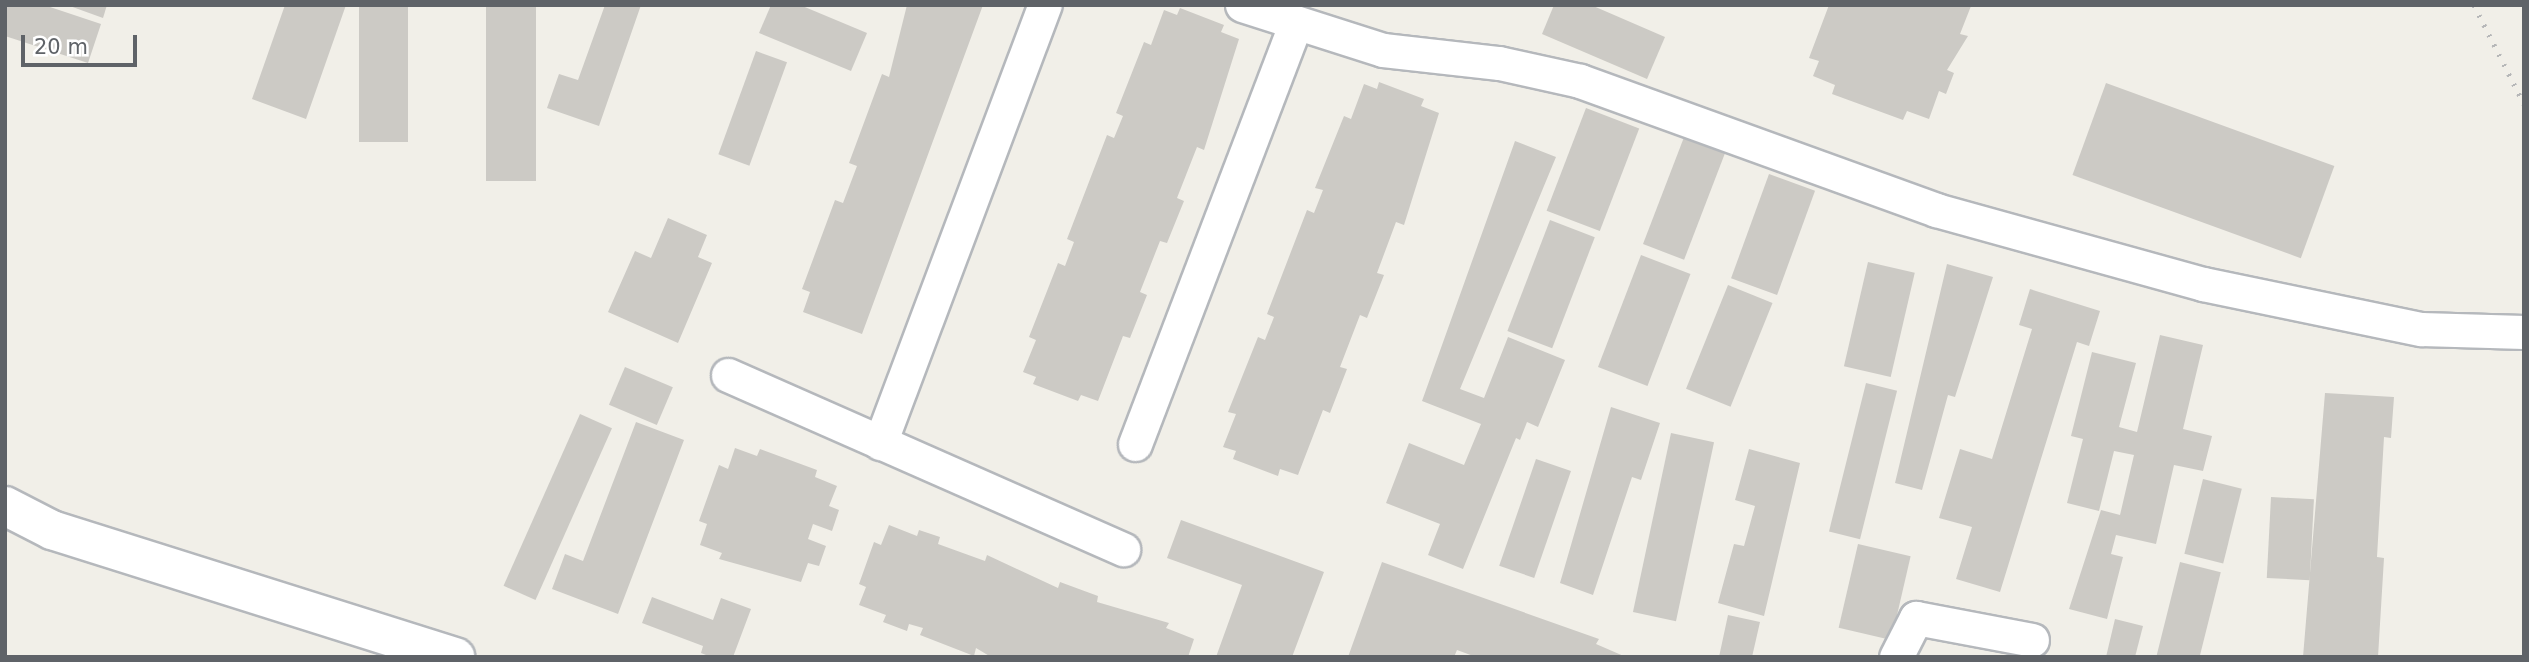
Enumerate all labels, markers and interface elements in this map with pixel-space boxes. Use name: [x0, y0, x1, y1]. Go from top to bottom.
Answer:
scale bar: [24, 21, 140, 65]
text: 20 m: [34, 35, 88, 59]

